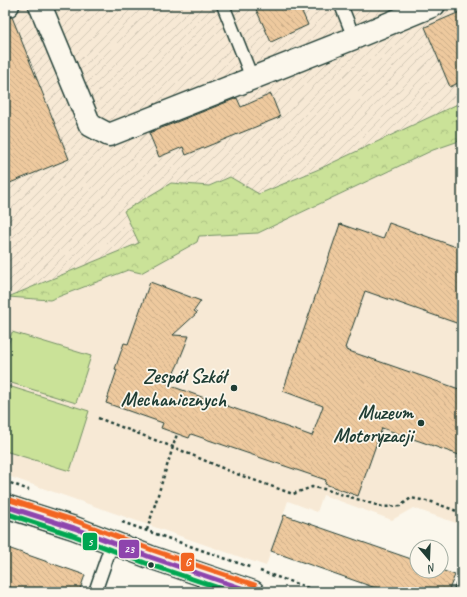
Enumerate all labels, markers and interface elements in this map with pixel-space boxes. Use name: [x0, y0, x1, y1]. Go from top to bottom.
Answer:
place label: Zespół Szkół Mechanicznych: [121, 364, 229, 412]
marker: Zespół Szkół Mechanicznych: [229, 383, 239, 393]
place label: Muzeum Motoryzacji: [333, 400, 416, 448]
marker: Muzeum Motoryzacji: [416, 418, 426, 428]
line badge: 5: [82, 532, 98, 551]
text: 5: [88, 535, 94, 549]
line badge: 23: [118, 539, 140, 559]
north arrow: [409, 539, 449, 579]
text: 23: [124, 542, 135, 556]
line badge: G: [180, 552, 195, 572]
text: G: [185, 555, 192, 569]
unlabelled marker: [146, 560, 156, 570]
text: N: [425, 561, 438, 577]

